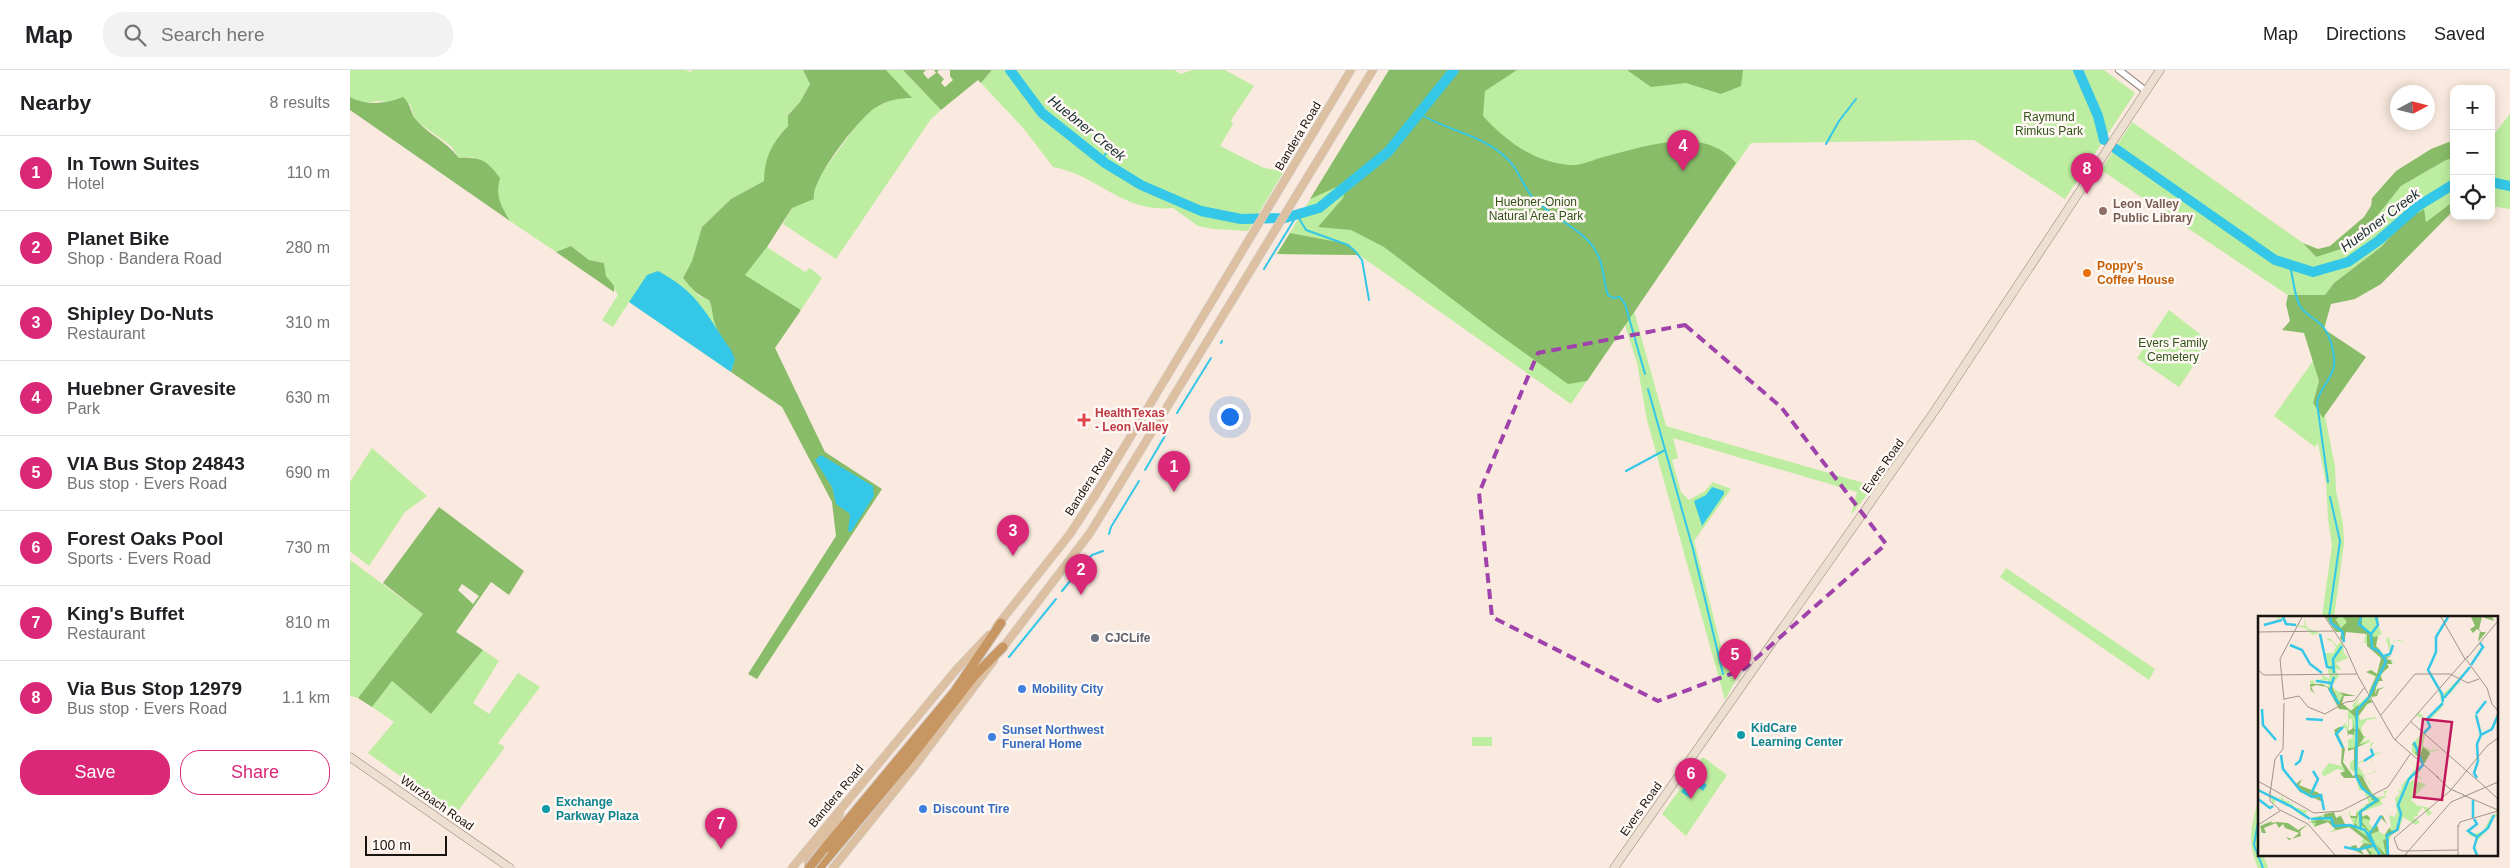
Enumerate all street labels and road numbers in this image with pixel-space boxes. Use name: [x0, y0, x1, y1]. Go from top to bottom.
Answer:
street label: Bandera Road: [1272, 99, 1324, 173]
street label: Evers Road: [1859, 436, 1907, 496]
street label: Bandera Road: [1062, 446, 1116, 518]
street label: Bandera Road: [806, 762, 866, 830]
street label: Wurzbach Road: [398, 773, 476, 833]
street label: Evers Road: [1617, 779, 1665, 839]

